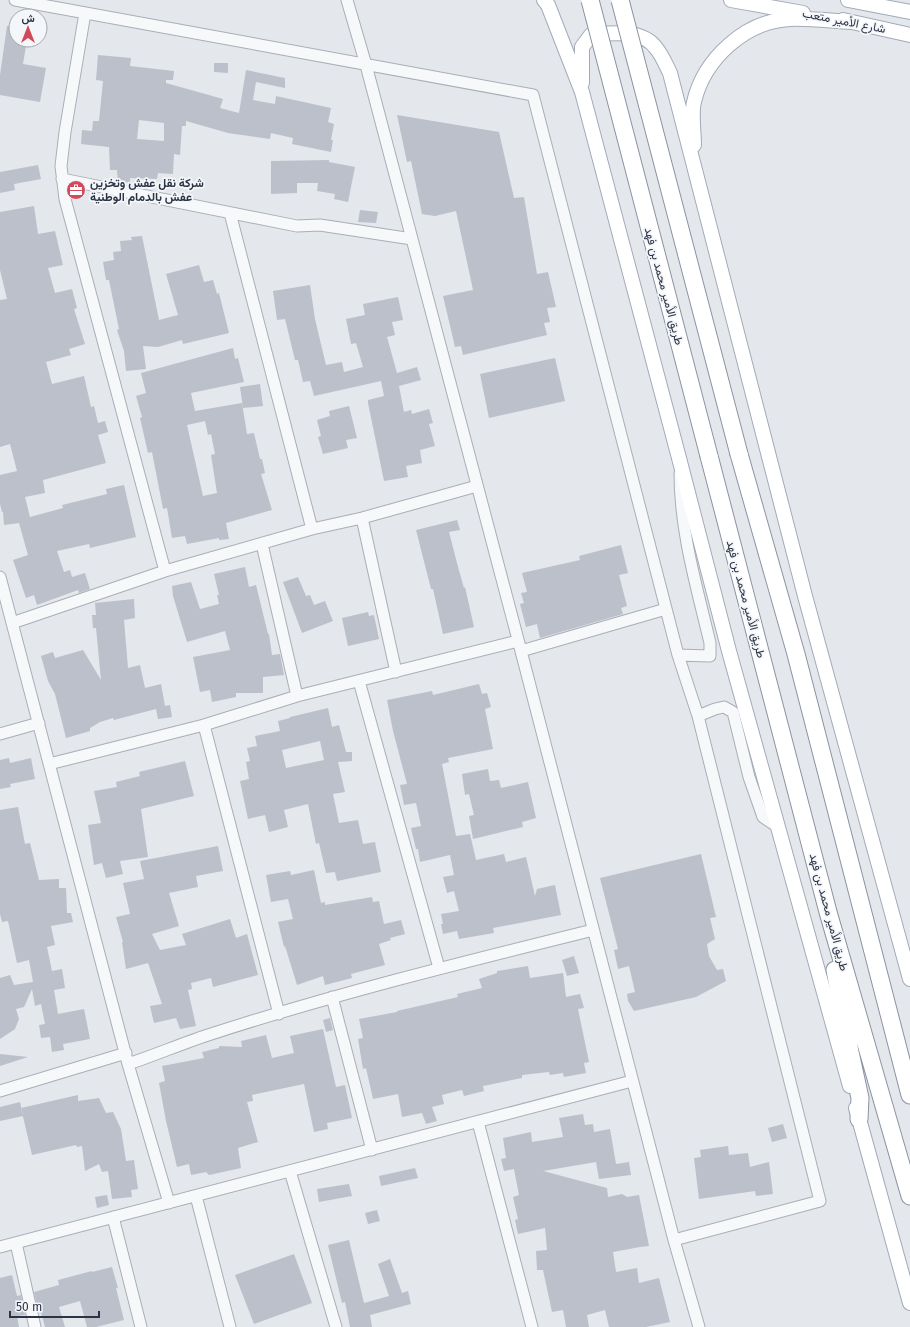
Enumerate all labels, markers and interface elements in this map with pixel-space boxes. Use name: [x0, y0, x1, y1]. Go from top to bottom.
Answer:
street label: شارع الأمير متعب: [801, 6, 887, 38]
north arrow: [8, 8, 48, 48]
text: ش: [21, 12, 35, 25]
place label: شركة نقل عفش وتخزين عفش بالدمام الوطنية: [90, 176, 204, 205]
office icon: شركة نقل عفش وتخزين عفش بالدمام الوطنية: [65, 179, 87, 201]
street label: طريق الأمير محمد بن فهد: [641, 226, 687, 347]
street label: طريق الأمير محمد بن فهد: [723, 539, 769, 660]
street label: طريق الأمير محمد بن فهد: [806, 852, 852, 973]
scale bar: [10, 1293, 99, 1319]
text: 50 m: [16, 1300, 42, 1314]

